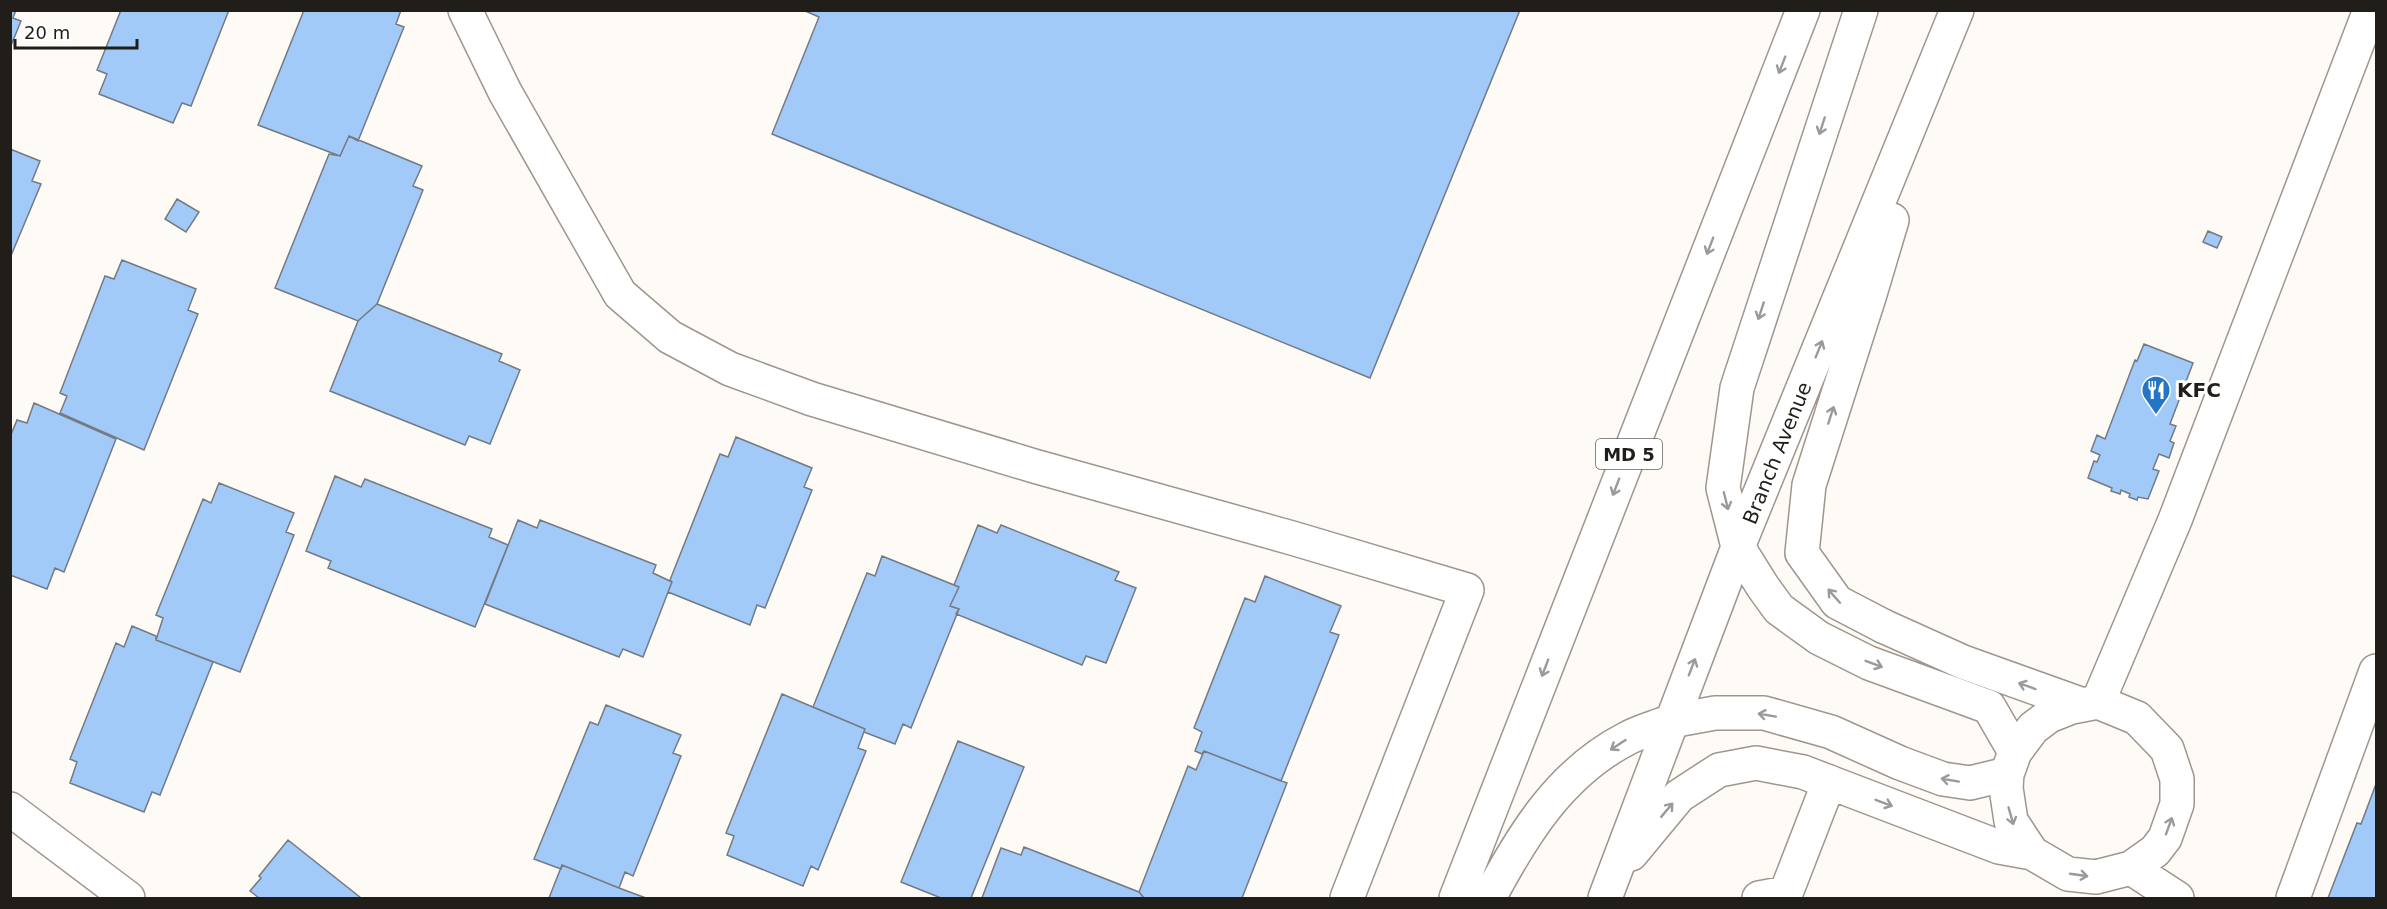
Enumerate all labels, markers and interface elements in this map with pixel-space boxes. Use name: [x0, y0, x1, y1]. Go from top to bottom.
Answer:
scale bar: [15, 12, 136, 50]
text: 20 m: [24, 22, 70, 43]
one-way arrow: [1775, 55, 1786, 74]
one-way arrow: [1816, 116, 1827, 135]
one-way arrow: [1704, 237, 1715, 255]
one-way arrow: [1755, 301, 1766, 320]
one-way arrow: [1814, 340, 1825, 359]
restaurant icon: KFC: [2140, 374, 2172, 416]
street label: Branch Avenue: [1738, 378, 1816, 528]
place label: KFC: [2177, 378, 2221, 402]
one-way arrow: [1826, 406, 1837, 425]
road number: MD 5: [1596, 439, 1662, 469]
one-way arrow: [1610, 477, 1621, 495]
one-way arrow: [1721, 491, 1733, 510]
one-way arrow: [1827, 588, 1840, 604]
one-way arrow: [1539, 658, 1550, 677]
one-way arrow: [1687, 658, 1698, 676]
one-way arrow: [1864, 660, 1883, 671]
one-way arrow: [2018, 680, 2037, 691]
one-way arrow: [1758, 709, 1777, 720]
one-way arrow: [1609, 738, 1626, 751]
one-way arrow: [1941, 774, 1960, 785]
one-way arrow: [1874, 798, 1892, 809]
one-way arrow: [1661, 802, 1674, 818]
one-way arrow: [2006, 806, 2018, 825]
one-way arrow: [2165, 817, 2176, 836]
one-way arrow: [2069, 870, 2088, 881]

